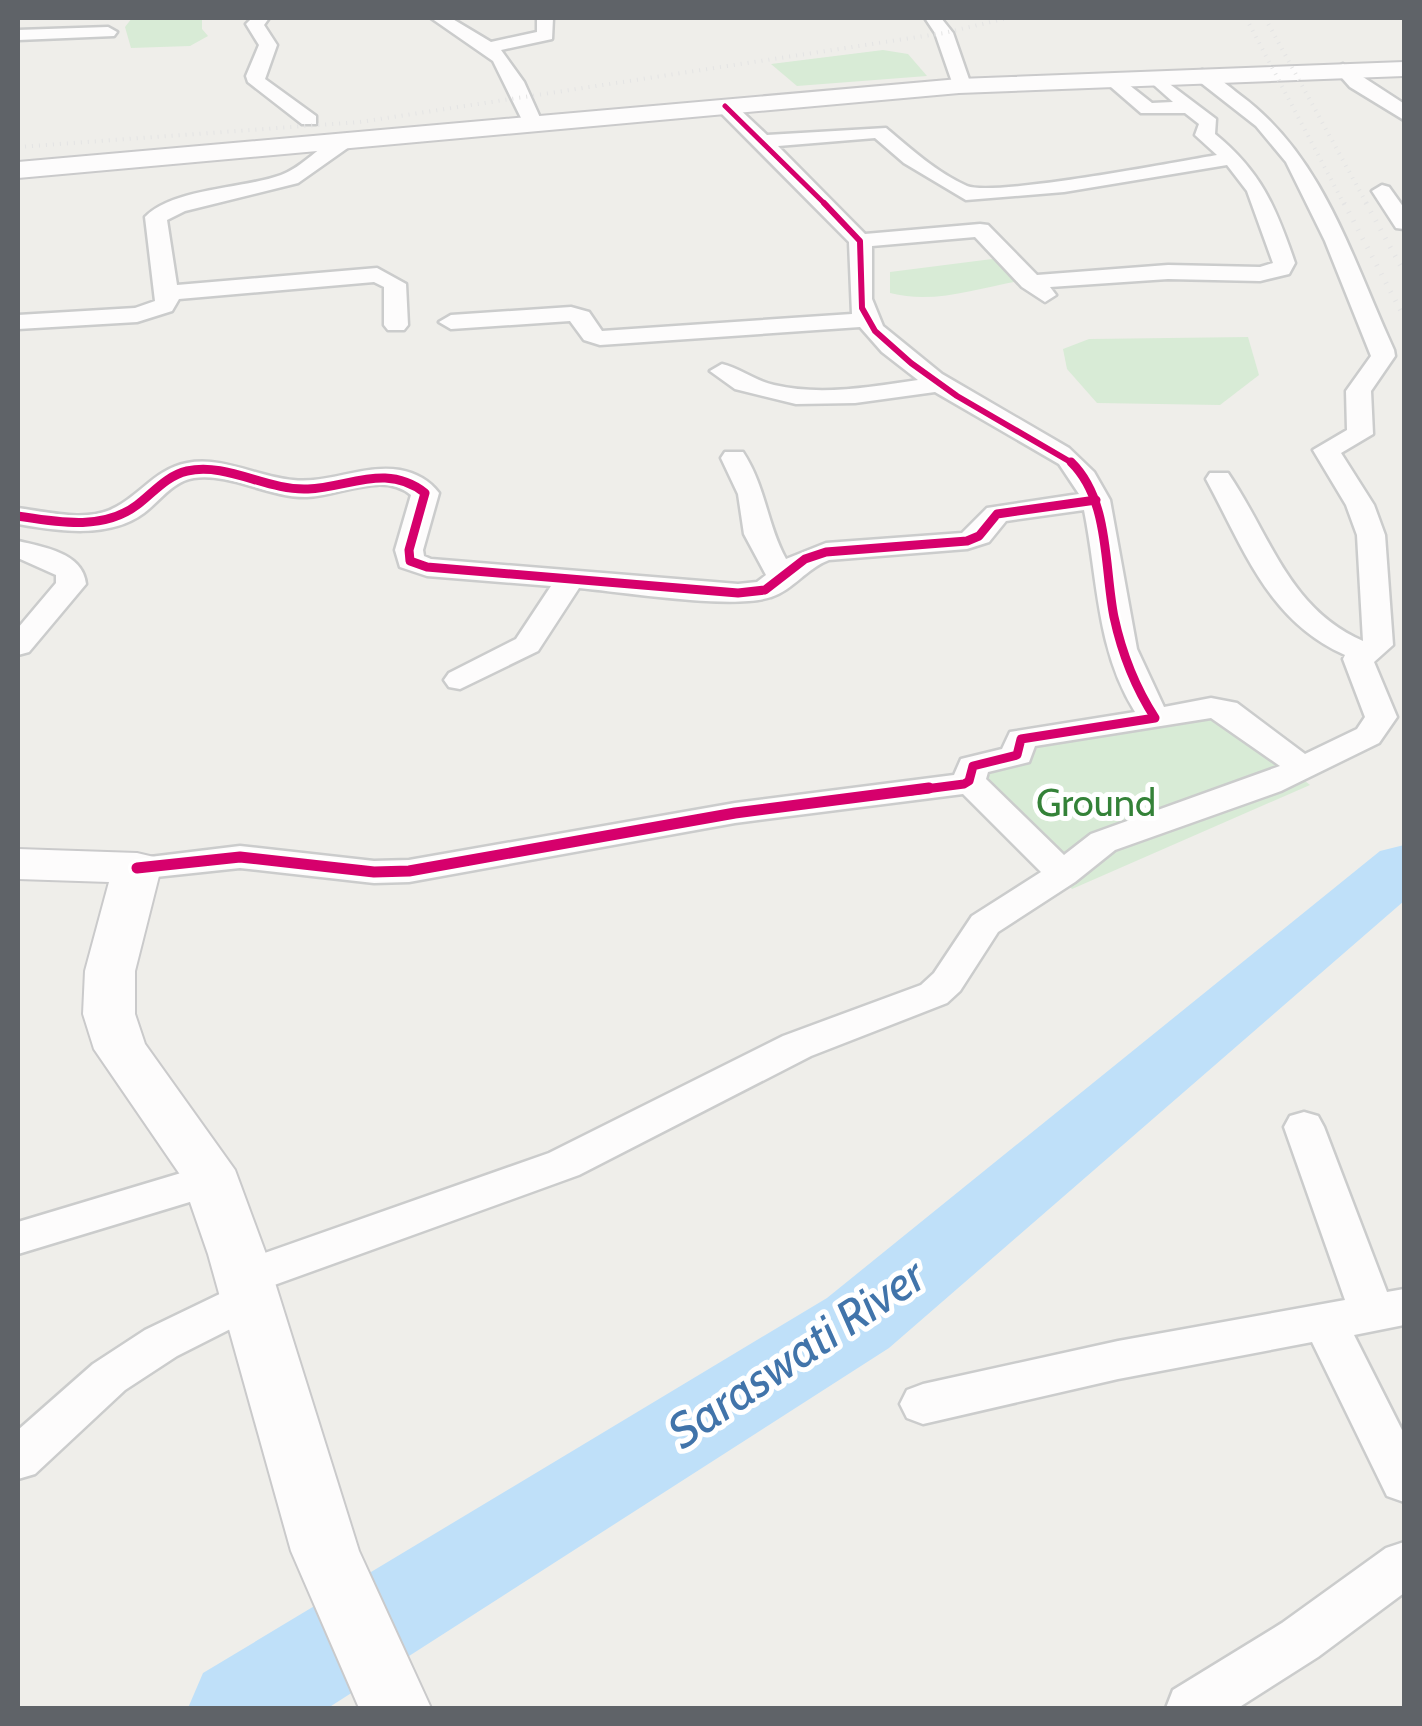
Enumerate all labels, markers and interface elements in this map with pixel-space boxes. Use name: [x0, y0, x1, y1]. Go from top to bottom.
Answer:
park label: Ground: [1036, 779, 1156, 826]
water label: Saraswati River: [657, 1245, 937, 1460]

